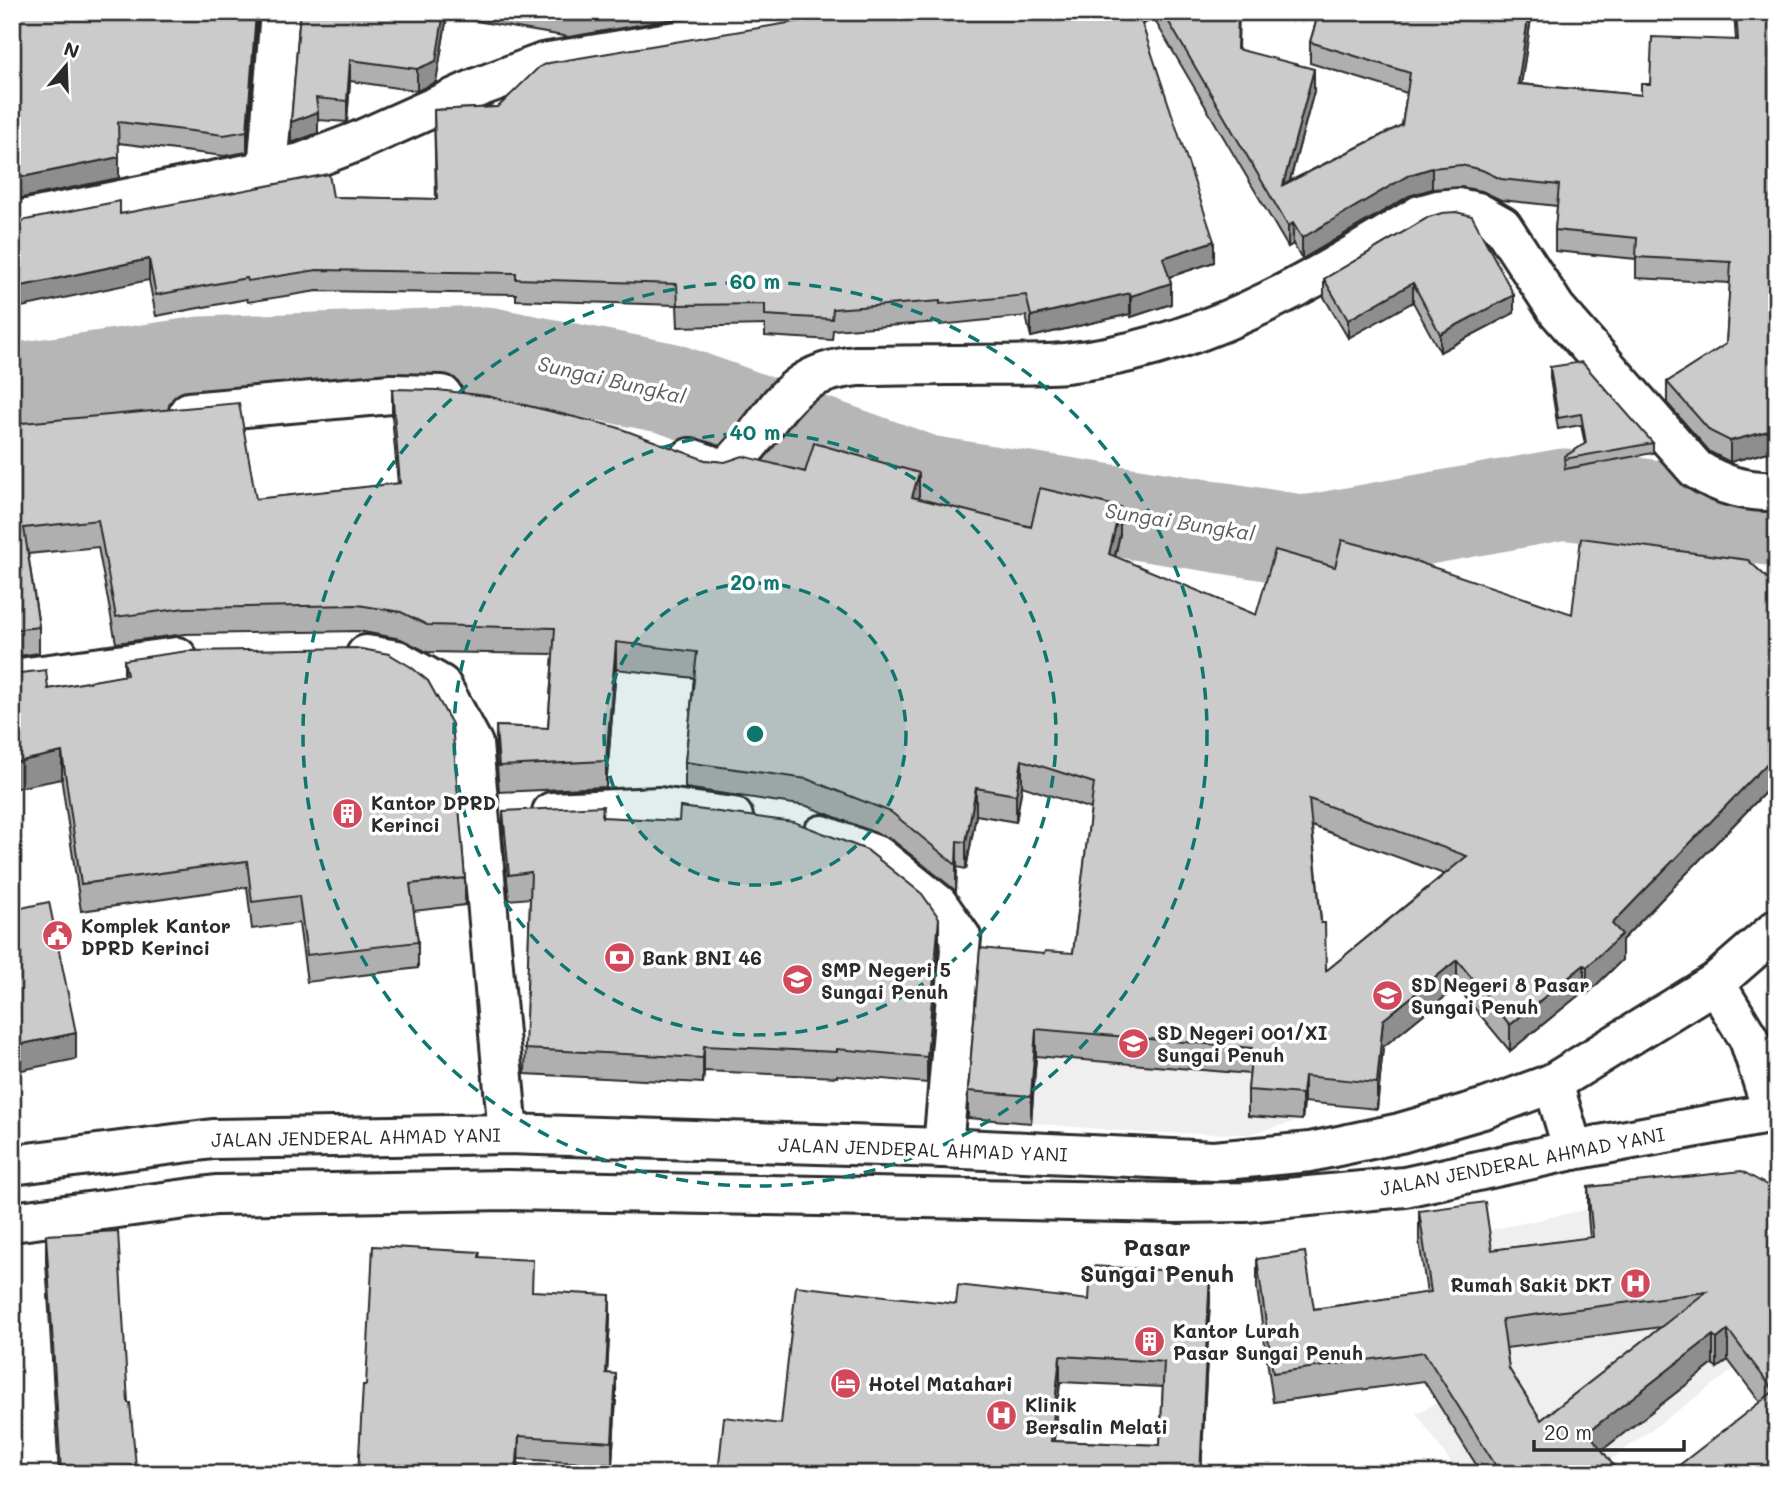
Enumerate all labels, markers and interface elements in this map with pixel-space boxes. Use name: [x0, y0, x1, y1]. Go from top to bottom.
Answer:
north arrow: [32, 32, 102, 102]
text: N: [61, 35, 83, 64]
text: 60 m: [730, 267, 780, 294]
water label: Sungai Bungkal: [535, 349, 689, 409]
text: 40 m: [729, 418, 781, 445]
water label: Sungai Bungkal: [1103, 496, 1257, 546]
text: 20 m: [730, 568, 780, 595]
centre of rings: [743, 722, 767, 746]
place label: Kantor DPRD Kerinci: [371, 790, 496, 837]
building icon: Kantor DPRD Kerinci: [331, 796, 365, 830]
place label: Komplek Kantor DPRD Kerinci: [81, 913, 231, 960]
public building icon: Komplek Kantor DPRD Kerinci: [41, 919, 75, 953]
bank icon: Bank BNI 46: [602, 940, 636, 974]
place label: Bank BNI 46: [642, 945, 762, 970]
place label: SMP Negeri 5 Sungai Penuh: [821, 957, 951, 1004]
school or university icon: SMP Negeri 5 Sungai Penuh: [781, 963, 815, 997]
place label: SD Negeri 8 Pasar Sungai Penuh: [1411, 972, 1589, 1019]
school or university icon: SD Negeri 8 Pasar Sungai Penuh: [1371, 978, 1405, 1012]
place label: SD Negeri 001/XI Sungai Penuh: [1157, 1020, 1328, 1067]
school or university icon: SD Negeri 001/XI Sungai Penuh: [1117, 1026, 1151, 1060]
street label: JALAN JENDERAL AHMAD YANI: [1377, 1121, 1667, 1201]
street label: JALAN JENDERAL AHMAD YANI: [211, 1122, 501, 1152]
street label: JALAN JENDERAL AHMAD YANI: [778, 1131, 1068, 1167]
district label: Pasar Sungai Penuh: [1080, 1232, 1234, 1288]
hospital icon: Rumah Sakit DKT: [1618, 1267, 1652, 1301]
place label: Rumah Sakit DKT: [1450, 1272, 1612, 1297]
place label: Kantor Lurah Pasar Sungai Penuh: [1173, 1318, 1363, 1365]
building icon: Kantor Lurah Pasar Sungai Penuh: [1133, 1324, 1167, 1358]
hotel icon: Hotel Matahari: [828, 1366, 862, 1400]
place label: Hotel Matahari: [868, 1371, 1013, 1396]
place label: Klinik Bersalin Melati: [1025, 1392, 1168, 1439]
hospital icon: Klinik Bersalin Melati: [985, 1398, 1019, 1432]
scale bar: [1534, 1409, 1684, 1453]
text: 20 m: [1544, 1418, 1592, 1445]

